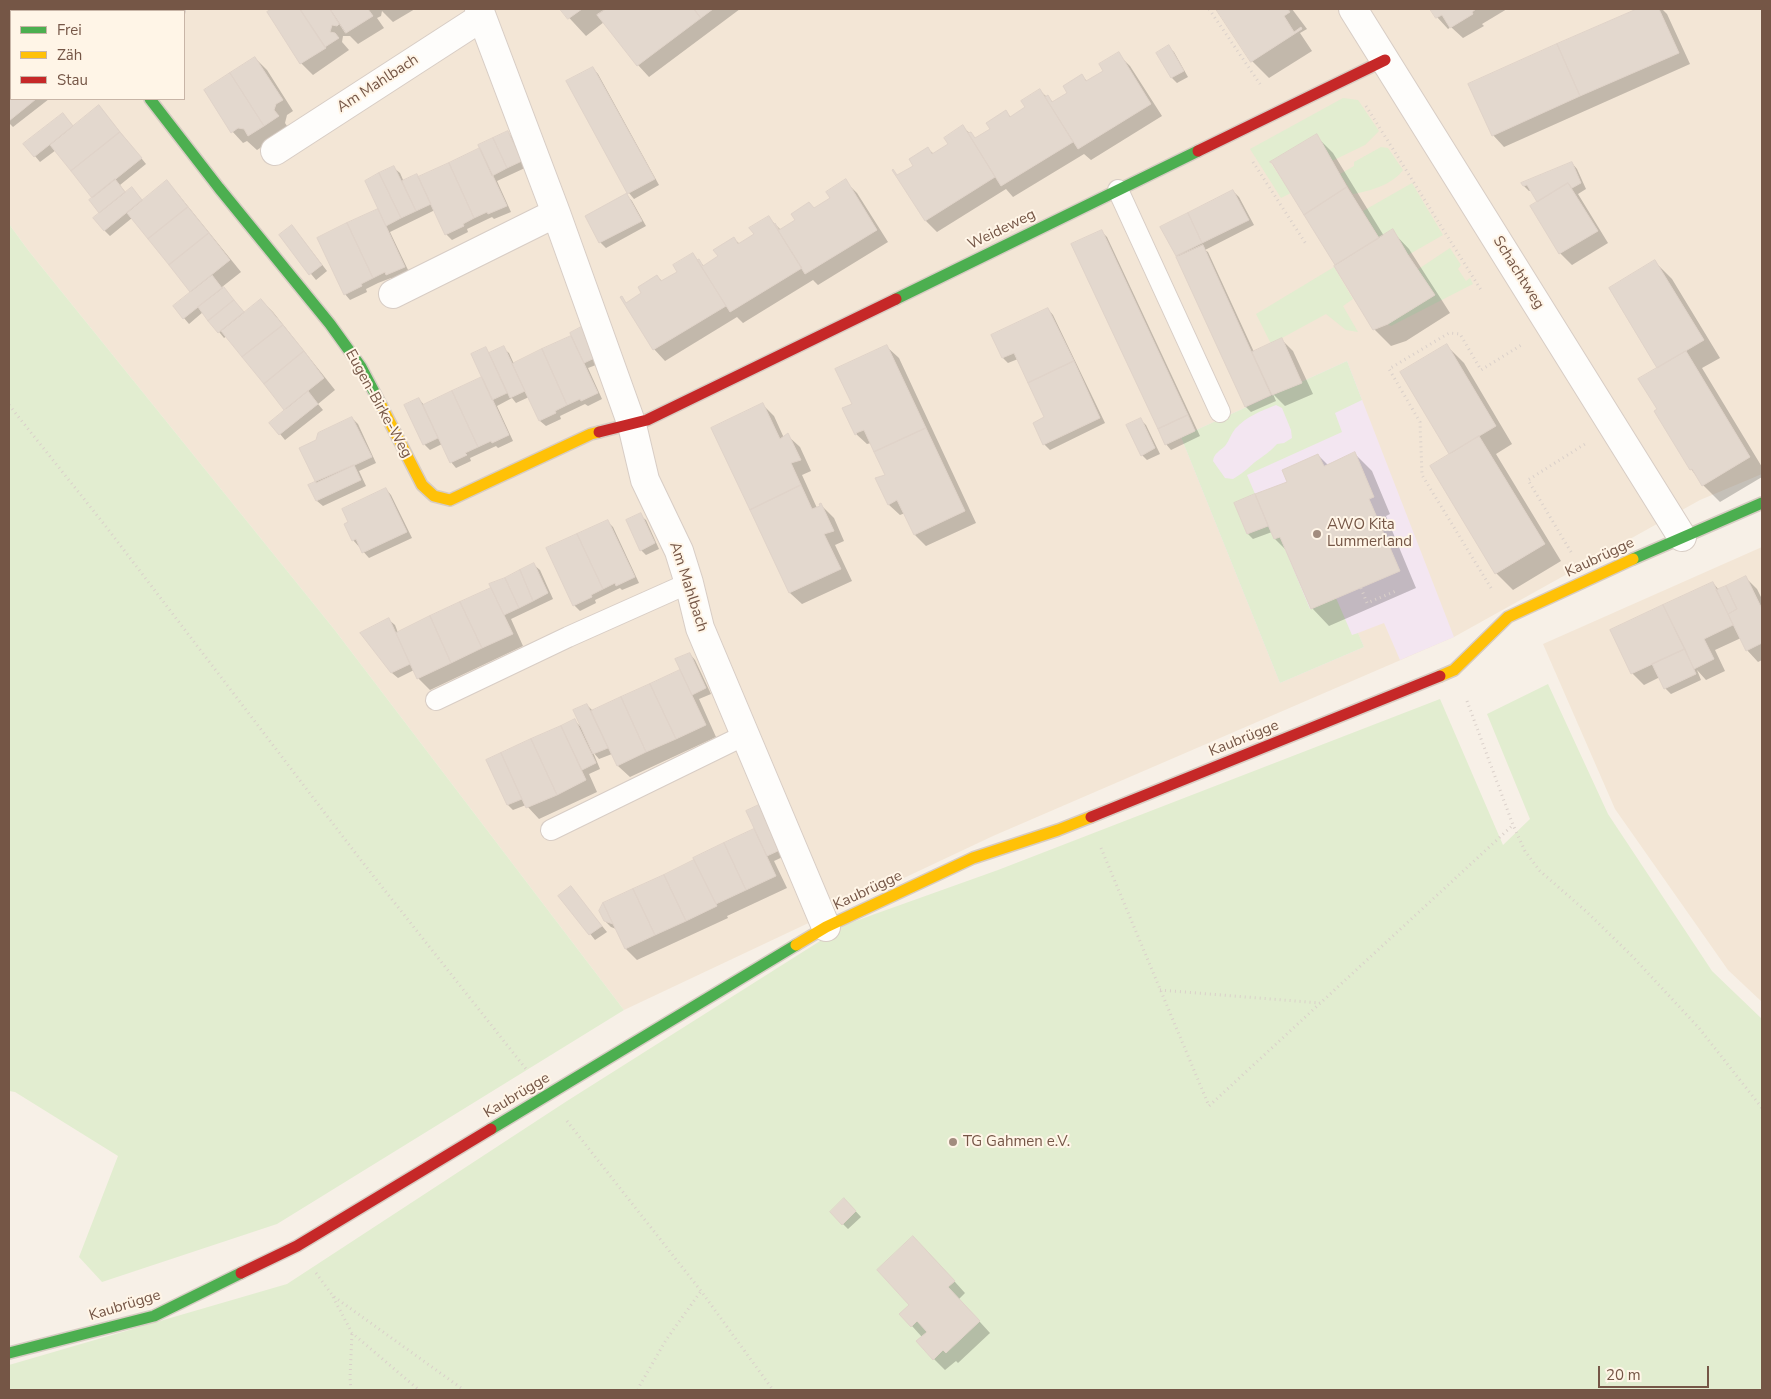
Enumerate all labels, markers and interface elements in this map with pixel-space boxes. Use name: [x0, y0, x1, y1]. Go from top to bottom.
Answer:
legend: [10, 10, 185, 100]
text: Frei: [57, 20, 82, 40]
text: Zäh: [57, 45, 82, 65]
street label: Am Mahlbach: [334, 51, 422, 117]
text: Stau: [57, 70, 88, 90]
street label: Weideweg: [965, 206, 1039, 254]
street label: Schachtweg: [1488, 233, 1548, 313]
street label: Eugen-Birke-Weg: [341, 347, 415, 461]
place label: AWO Kita Lummerland: [1327, 516, 1412, 551]
marker: AWO Kita Lummerland: [1311, 528, 1323, 540]
street label: Kaubrügge: [1563, 534, 1637, 582]
street label: Am Mahlbach: [665, 540, 711, 634]
street label: Kaubrügge: [1206, 717, 1282, 761]
street label: Kaubrügge: [831, 867, 905, 915]
street label: Kaubrügge: [481, 1069, 553, 1123]
place label: TG Gahmen e.V.: [963, 1133, 1070, 1151]
marker: TG Gahmen e.V.: [947, 1136, 959, 1148]
street label: Kaubrügge: [87, 1287, 163, 1325]
scale bar: [1601, 1356, 1712, 1388]
text: 20 m: [1606, 1365, 1641, 1385]

